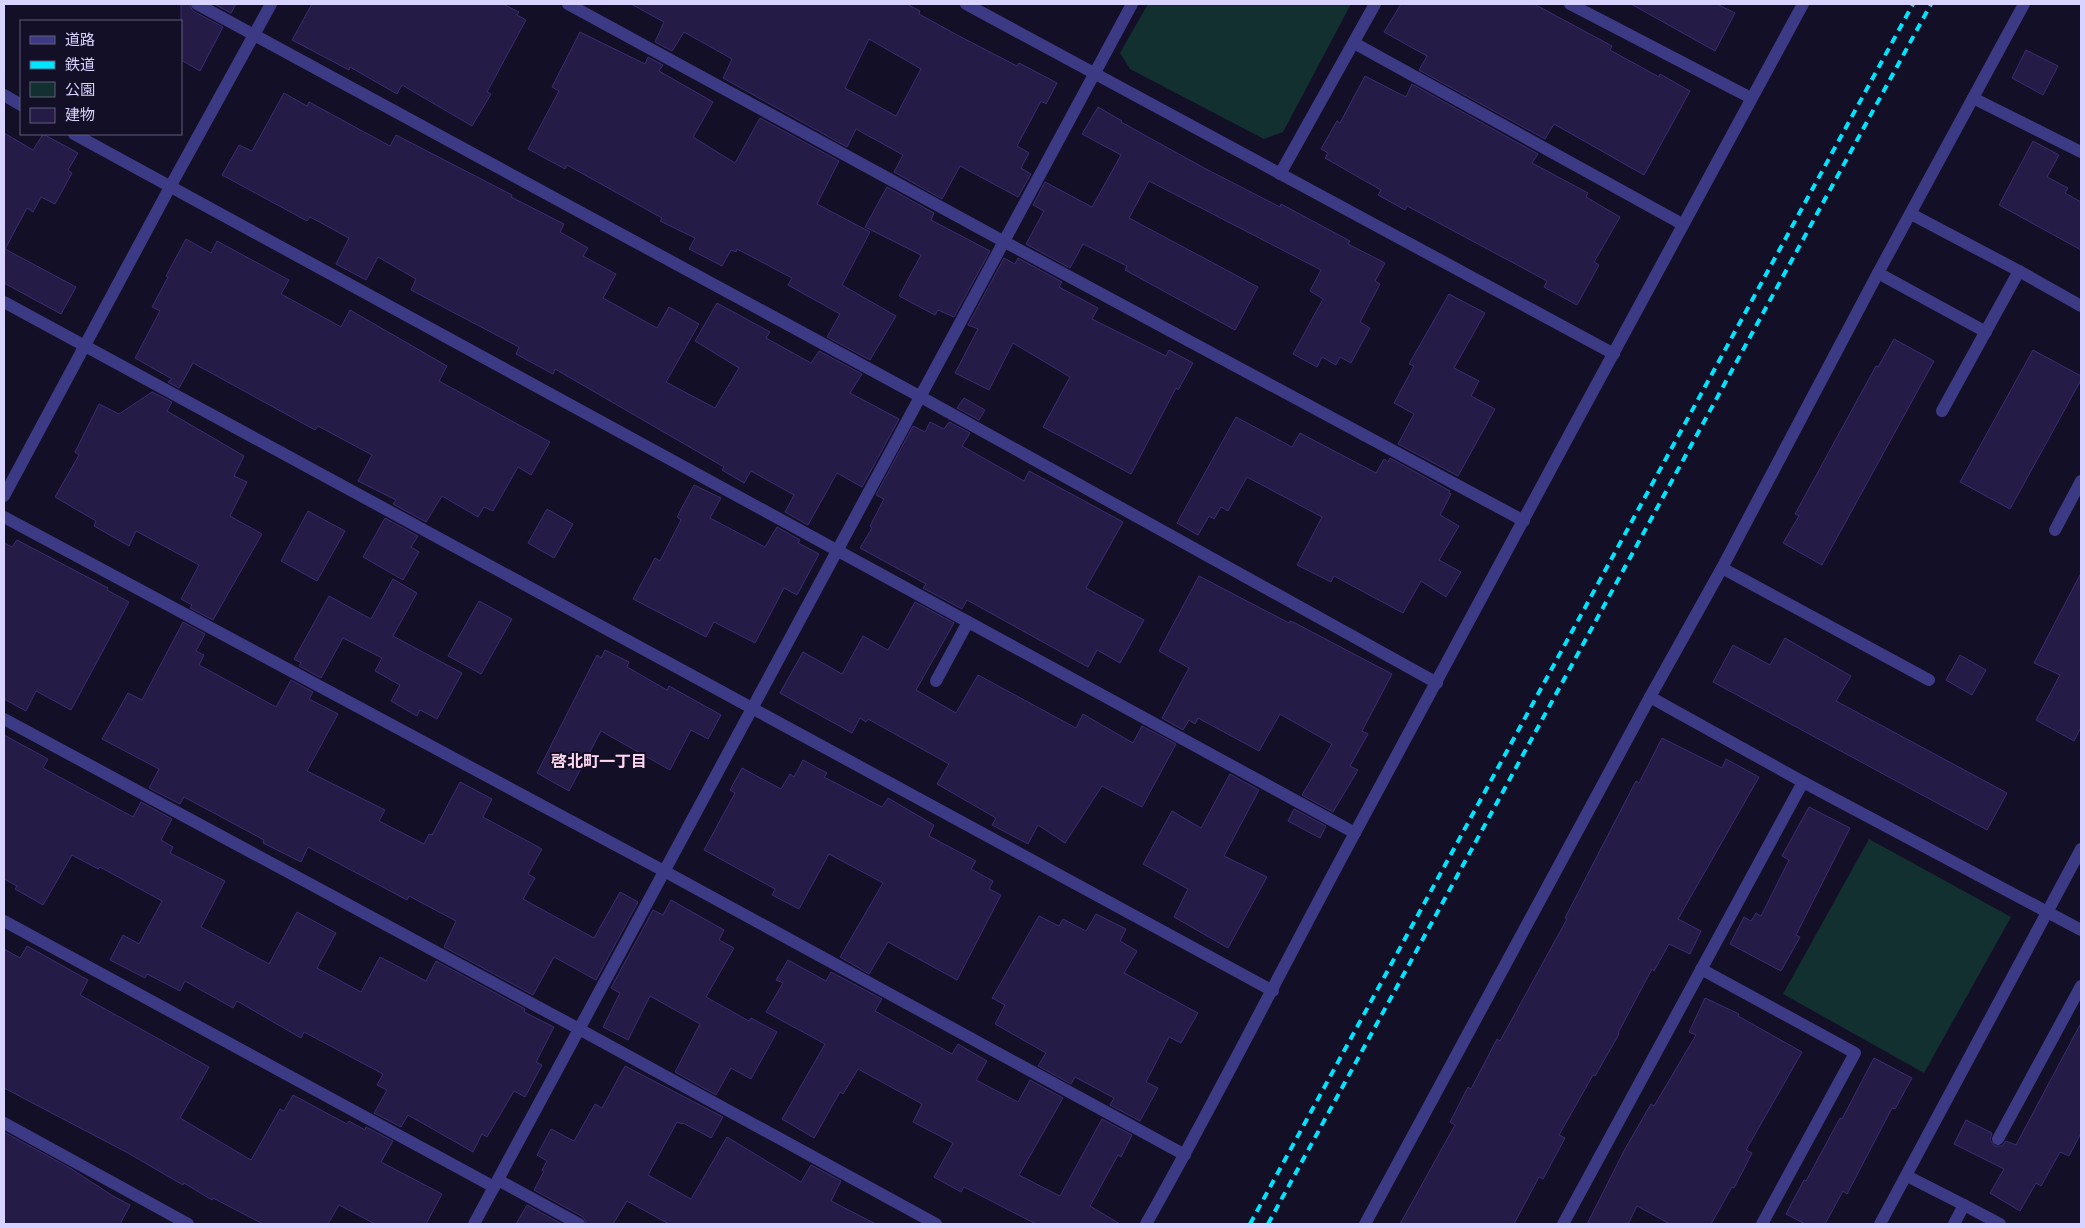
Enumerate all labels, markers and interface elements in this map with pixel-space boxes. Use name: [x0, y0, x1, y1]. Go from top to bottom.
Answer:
legend: [20, 20, 182, 135]
text: 道路: [65, 30, 95, 49]
text: 鉄道: [65, 55, 95, 74]
text: 公園: [65, 80, 95, 99]
text: 建物: [65, 105, 95, 124]
district label: 啓北町一丁目: [551, 751, 647, 771]

